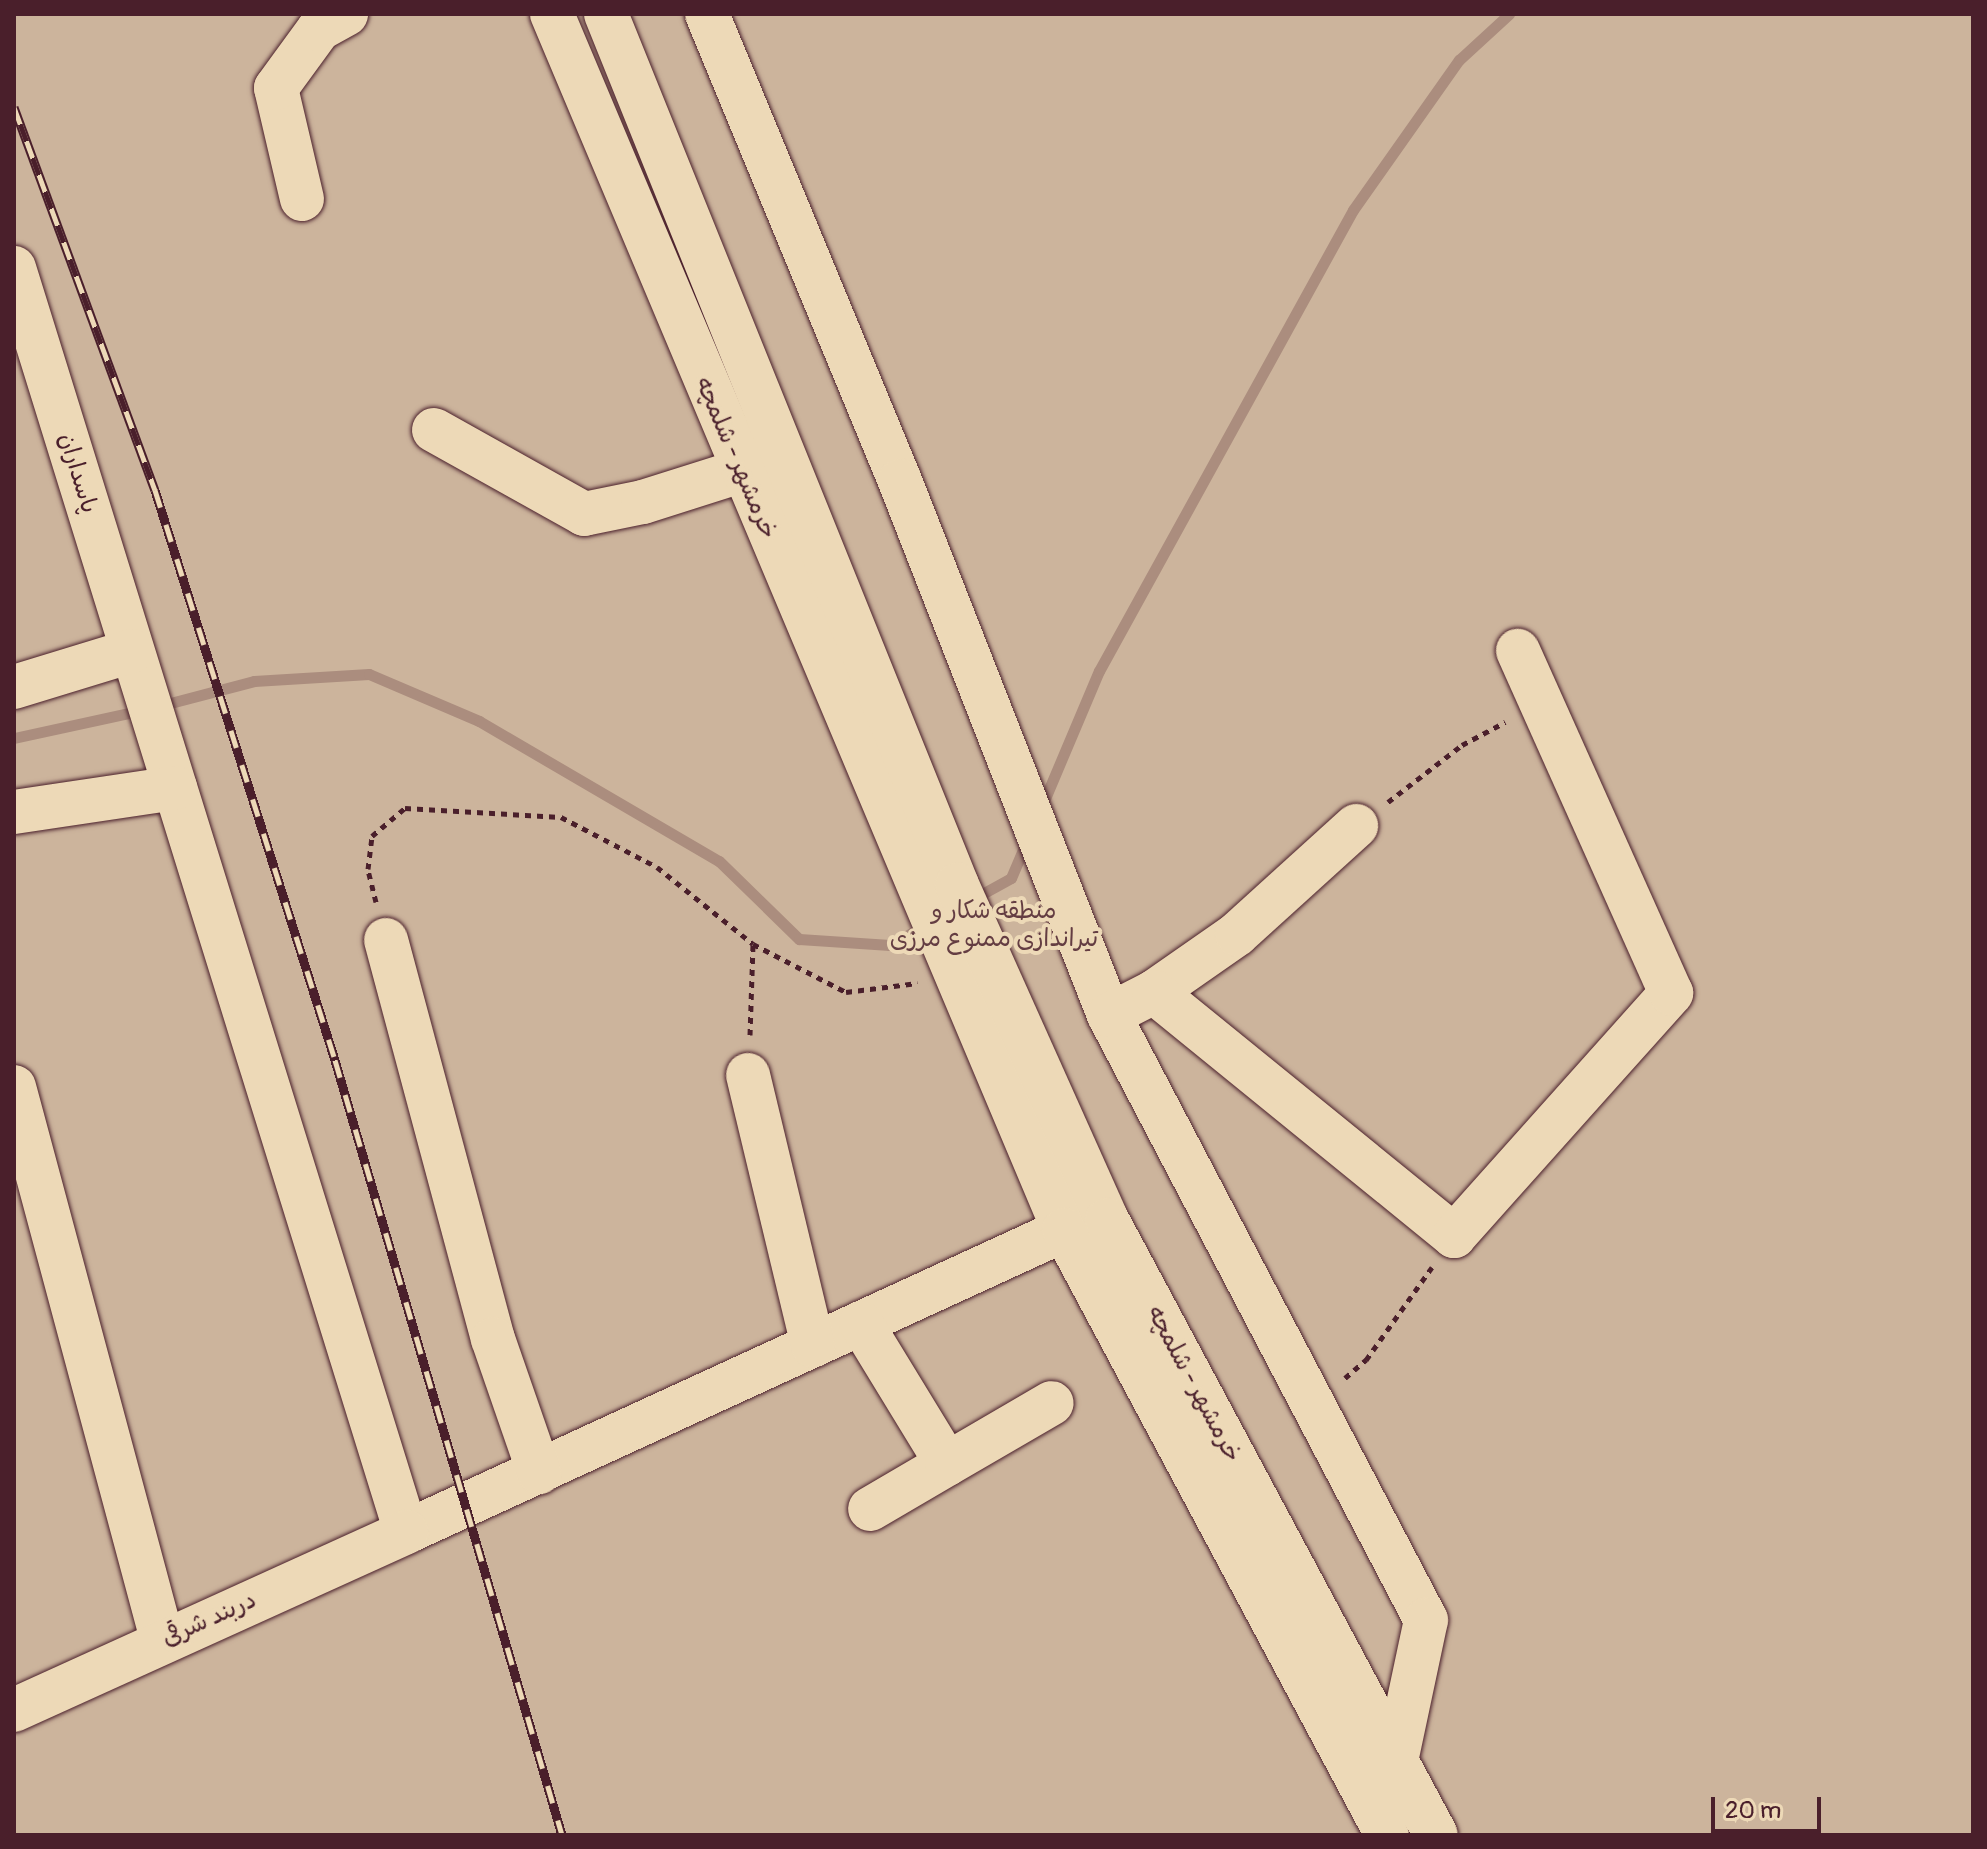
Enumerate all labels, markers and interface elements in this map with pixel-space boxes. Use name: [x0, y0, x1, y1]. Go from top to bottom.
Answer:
street label: خرمشهر - شلمچه: [689, 373, 783, 543]
street label: پاسداران: [52, 430, 104, 516]
park label: منطقه شکار و تیراندازی ممنوع مرزی: [890, 897, 1098, 953]
street label: خرمشهر - شلمچه: [1141, 1301, 1247, 1467]
street label: دربند شرقی: [157, 1585, 261, 1653]
scale bar: [1715, 1781, 1825, 1831]
text: 20 m: [1725, 1796, 1781, 1825]

